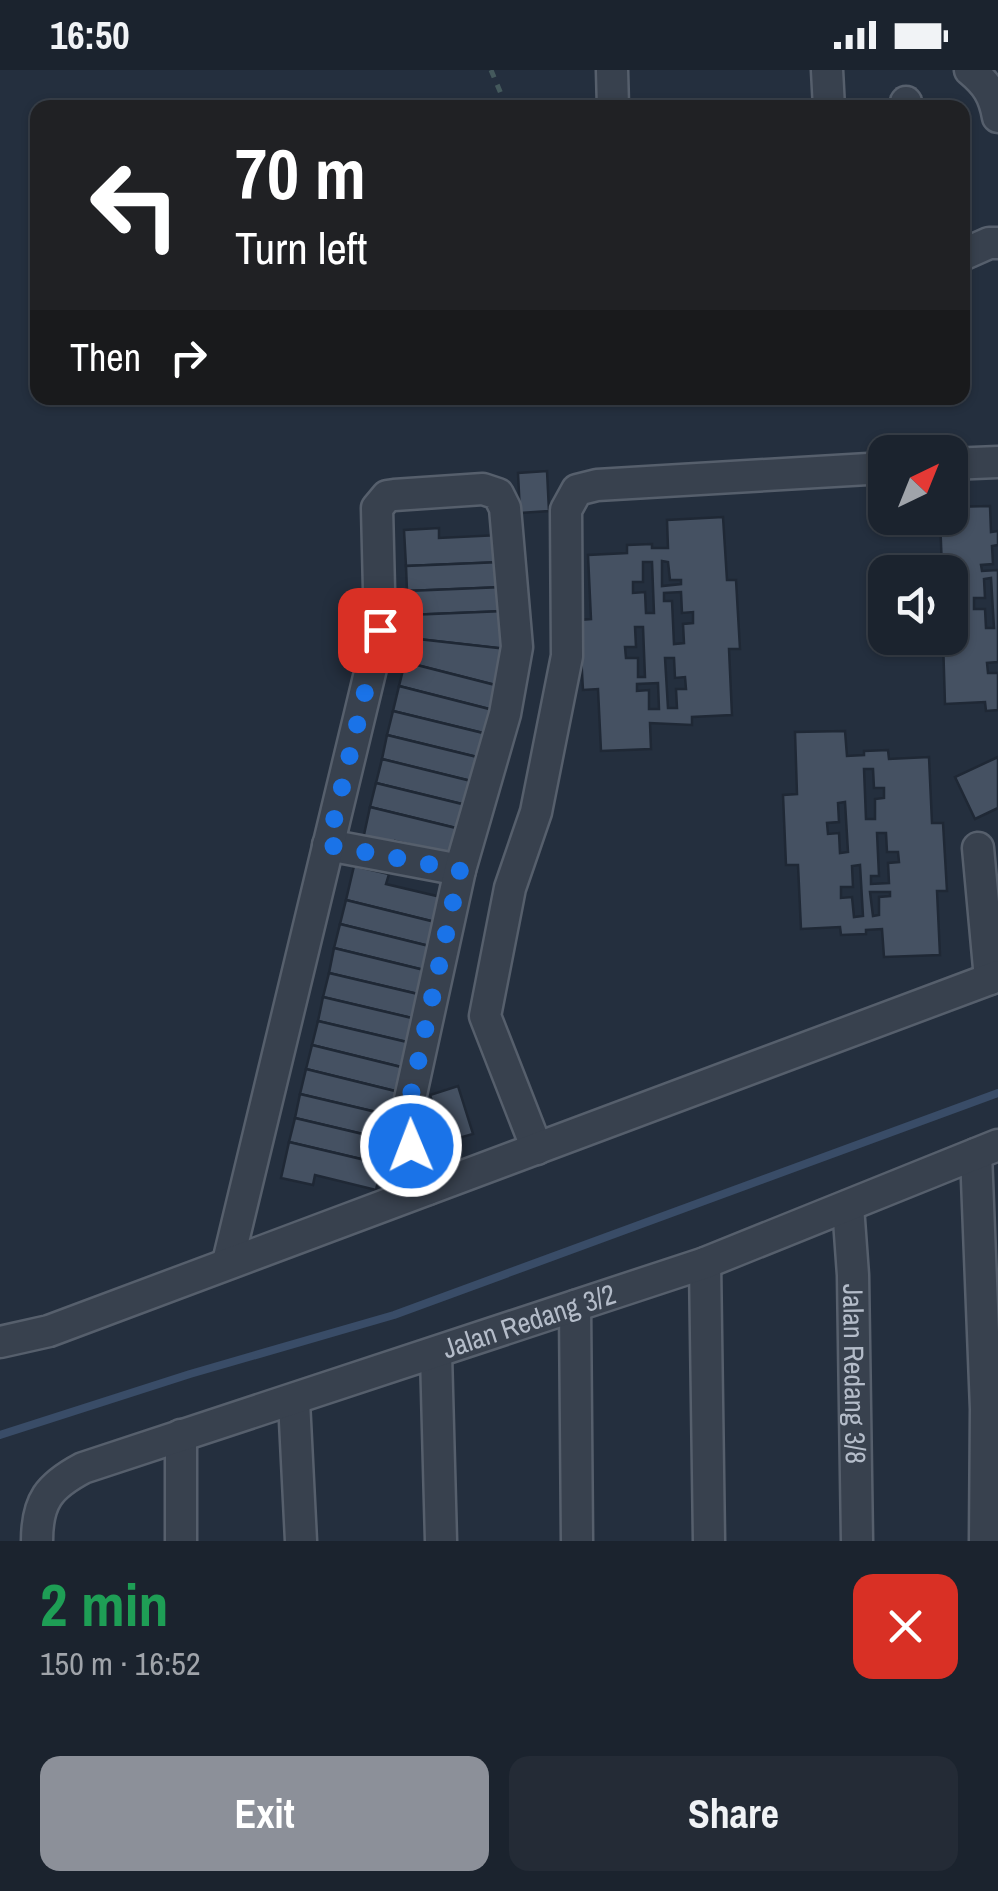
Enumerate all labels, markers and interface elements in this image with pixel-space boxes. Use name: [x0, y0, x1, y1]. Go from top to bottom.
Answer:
text: 16:50: [50, 10, 130, 61]
text: 70 m: [235, 127, 366, 221]
icon: left: [70, 140, 200, 270]
text: Turn left: [235, 217, 367, 278]
icon: right: [161, 330, 216, 385]
text: Then: [70, 332, 141, 383]
north arrow: [868, 435, 968, 535]
map controls: [868, 435, 968, 655]
button: sound: [868, 555, 968, 655]
pin: [338, 588, 423, 673]
icon: arrive: [353, 603, 408, 658]
position arrow: [359, 1094, 463, 1198]
street label: Jalan Redang 3/2: [437, 1275, 620, 1367]
street label: Jalan Redang 3/8: [834, 1283, 875, 1464]
text: 2 min: [40, 1564, 169, 1645]
button: close: [853, 1574, 958, 1679]
text: 150 m · 16:52: [40, 1642, 200, 1685]
button: Exit: [40, 1756, 489, 1871]
button: Share: [509, 1756, 958, 1871]

